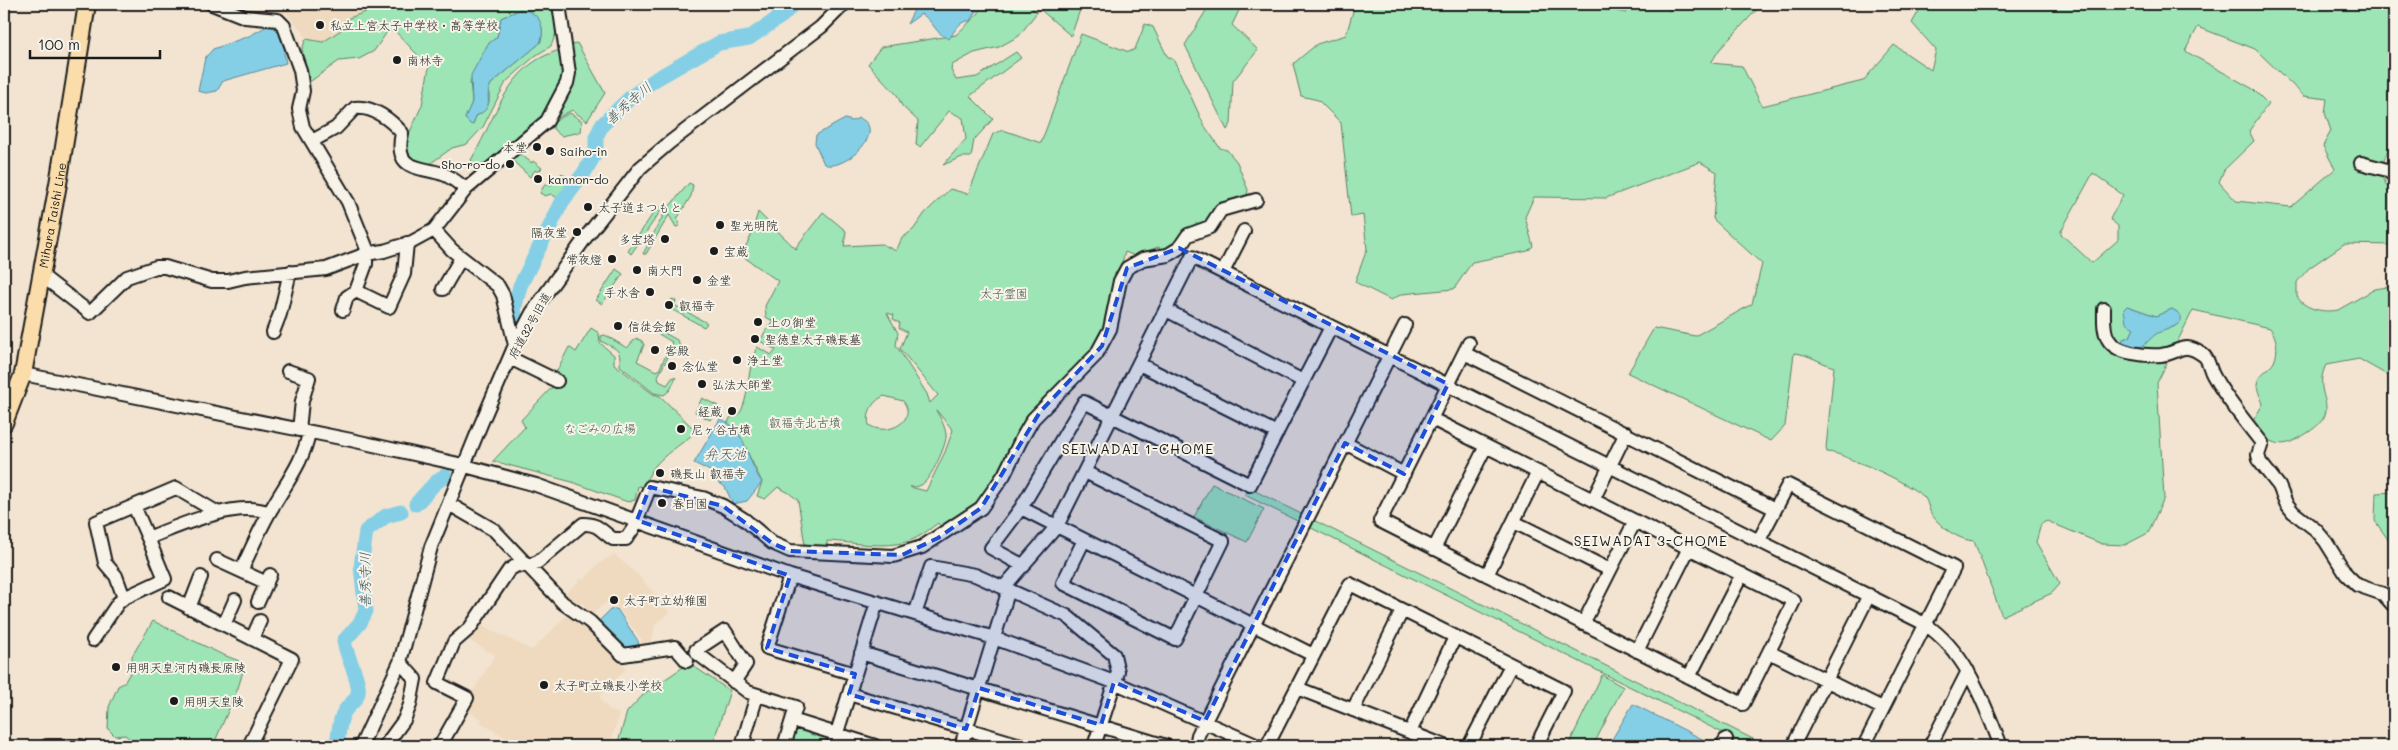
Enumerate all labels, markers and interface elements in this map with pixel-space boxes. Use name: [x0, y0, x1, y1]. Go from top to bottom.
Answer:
place label: 私立上宮太子中学校・高等学校: [330, 17, 498, 33]
marker: 私立上宮太子中学校・高等学校: [314, 19, 326, 31]
scale bar: [30, 28, 160, 60]
text: 100 m: [38, 34, 80, 54]
place label: 南林寺: [407, 52, 443, 68]
marker: 南林寺: [391, 54, 403, 66]
water label: 善秀寺川: [601, 77, 655, 129]
place label: 本堂: [503, 139, 527, 155]
marker: 本堂: [531, 141, 543, 153]
place label: Saiho-in: [560, 143, 607, 159]
marker: Saiho-in: [544, 145, 556, 157]
place label: Sho-ro-do: [441, 156, 500, 172]
marker: Sho-ro-do: [504, 158, 516, 170]
street label: Mihara Taishi Line: [35, 161, 69, 269]
place label: kannon-do: [548, 171, 609, 187]
marker: kannon-do: [532, 173, 544, 185]
place label: 太子道まつもと: [598, 199, 682, 215]
marker: 太子道まつもと: [582, 201, 594, 213]
place label: 聖光明院: [730, 217, 778, 233]
marker: 聖光明院: [714, 219, 726, 231]
place label: 隔夜堂: [531, 224, 567, 240]
marker: 隔夜堂: [571, 226, 583, 238]
place label: 多宝塔: [619, 231, 655, 247]
marker: 多宝塔: [659, 233, 671, 245]
place label: 宝蔵: [724, 243, 748, 259]
marker: 宝蔵: [708, 245, 720, 257]
place label: 常夜燈: [566, 251, 602, 267]
marker: 常夜燈: [606, 253, 618, 265]
place label: 南大門: [647, 262, 683, 278]
marker: 南大門: [631, 264, 643, 276]
place label: 金堂: [707, 272, 731, 288]
marker: 金堂: [691, 274, 703, 286]
place label: 手水舎: [604, 284, 640, 300]
park label: 太子霊園: [980, 285, 1028, 301]
marker: 手水舎: [644, 286, 656, 298]
street label: 府道32号旧道: [504, 289, 554, 361]
place label: 叡福寺: [679, 297, 715, 313]
marker: 叡福寺: [663, 299, 675, 311]
place label: 上の御堂: [768, 314, 816, 330]
marker: 上の御堂: [752, 316, 764, 328]
place label: 信徒会館: [628, 318, 676, 334]
marker: 信徒会館: [612, 320, 624, 332]
place label: 聖徳皇太子磯長墓: [765, 331, 861, 347]
marker: 聖徳皇太子磯長墓: [749, 333, 761, 345]
place label: 客殿: [665, 342, 689, 358]
marker: 客殿: [649, 344, 661, 356]
place label: 浄土堂: [747, 352, 783, 368]
marker: 浄土堂: [731, 354, 743, 366]
place label: 念仏堂: [682, 358, 718, 374]
marker: 念仏堂: [666, 360, 678, 372]
place label: 弘法大師堂: [712, 376, 772, 392]
marker: 弘法大師堂: [696, 378, 708, 390]
place label: 経蔵: [698, 403, 722, 419]
marker: 経蔵: [726, 405, 738, 417]
park label: 叡福寺北古墳: [769, 414, 841, 430]
park label: なごみの広場: [564, 420, 636, 436]
place label: 尼ヶ谷古墳: [691, 421, 751, 437]
marker: 尼ヶ谷古墳: [675, 423, 687, 435]
district label: SEIWADAI 1-CHOME: [1062, 439, 1214, 458]
water label: 弁天池: [704, 444, 747, 463]
place label: 磯長山 叡福寺: [670, 465, 746, 481]
marker: 磯長山 叡福寺: [654, 467, 666, 479]
place label: 春日園: [672, 495, 708, 511]
marker: 春日園: [656, 497, 668, 509]
district label: SEIWADAI 3-CHOME: [1574, 531, 1728, 550]
water label: 善秀寺川: [355, 552, 374, 608]
place label: 太子町立幼稚園: [624, 592, 708, 608]
marker: 太子町立幼稚園: [608, 594, 620, 606]
place label: 用明天皇河内磯長原陵: [126, 659, 246, 675]
marker: 用明天皇河内磯長原陵: [110, 661, 122, 673]
place label: 太子町立磯長小学校: [554, 677, 662, 693]
marker: 太子町立磯長小学校: [538, 679, 550, 691]
place label: 用明天皇陵: [184, 693, 244, 709]
marker: 用明天皇陵: [168, 695, 180, 707]

